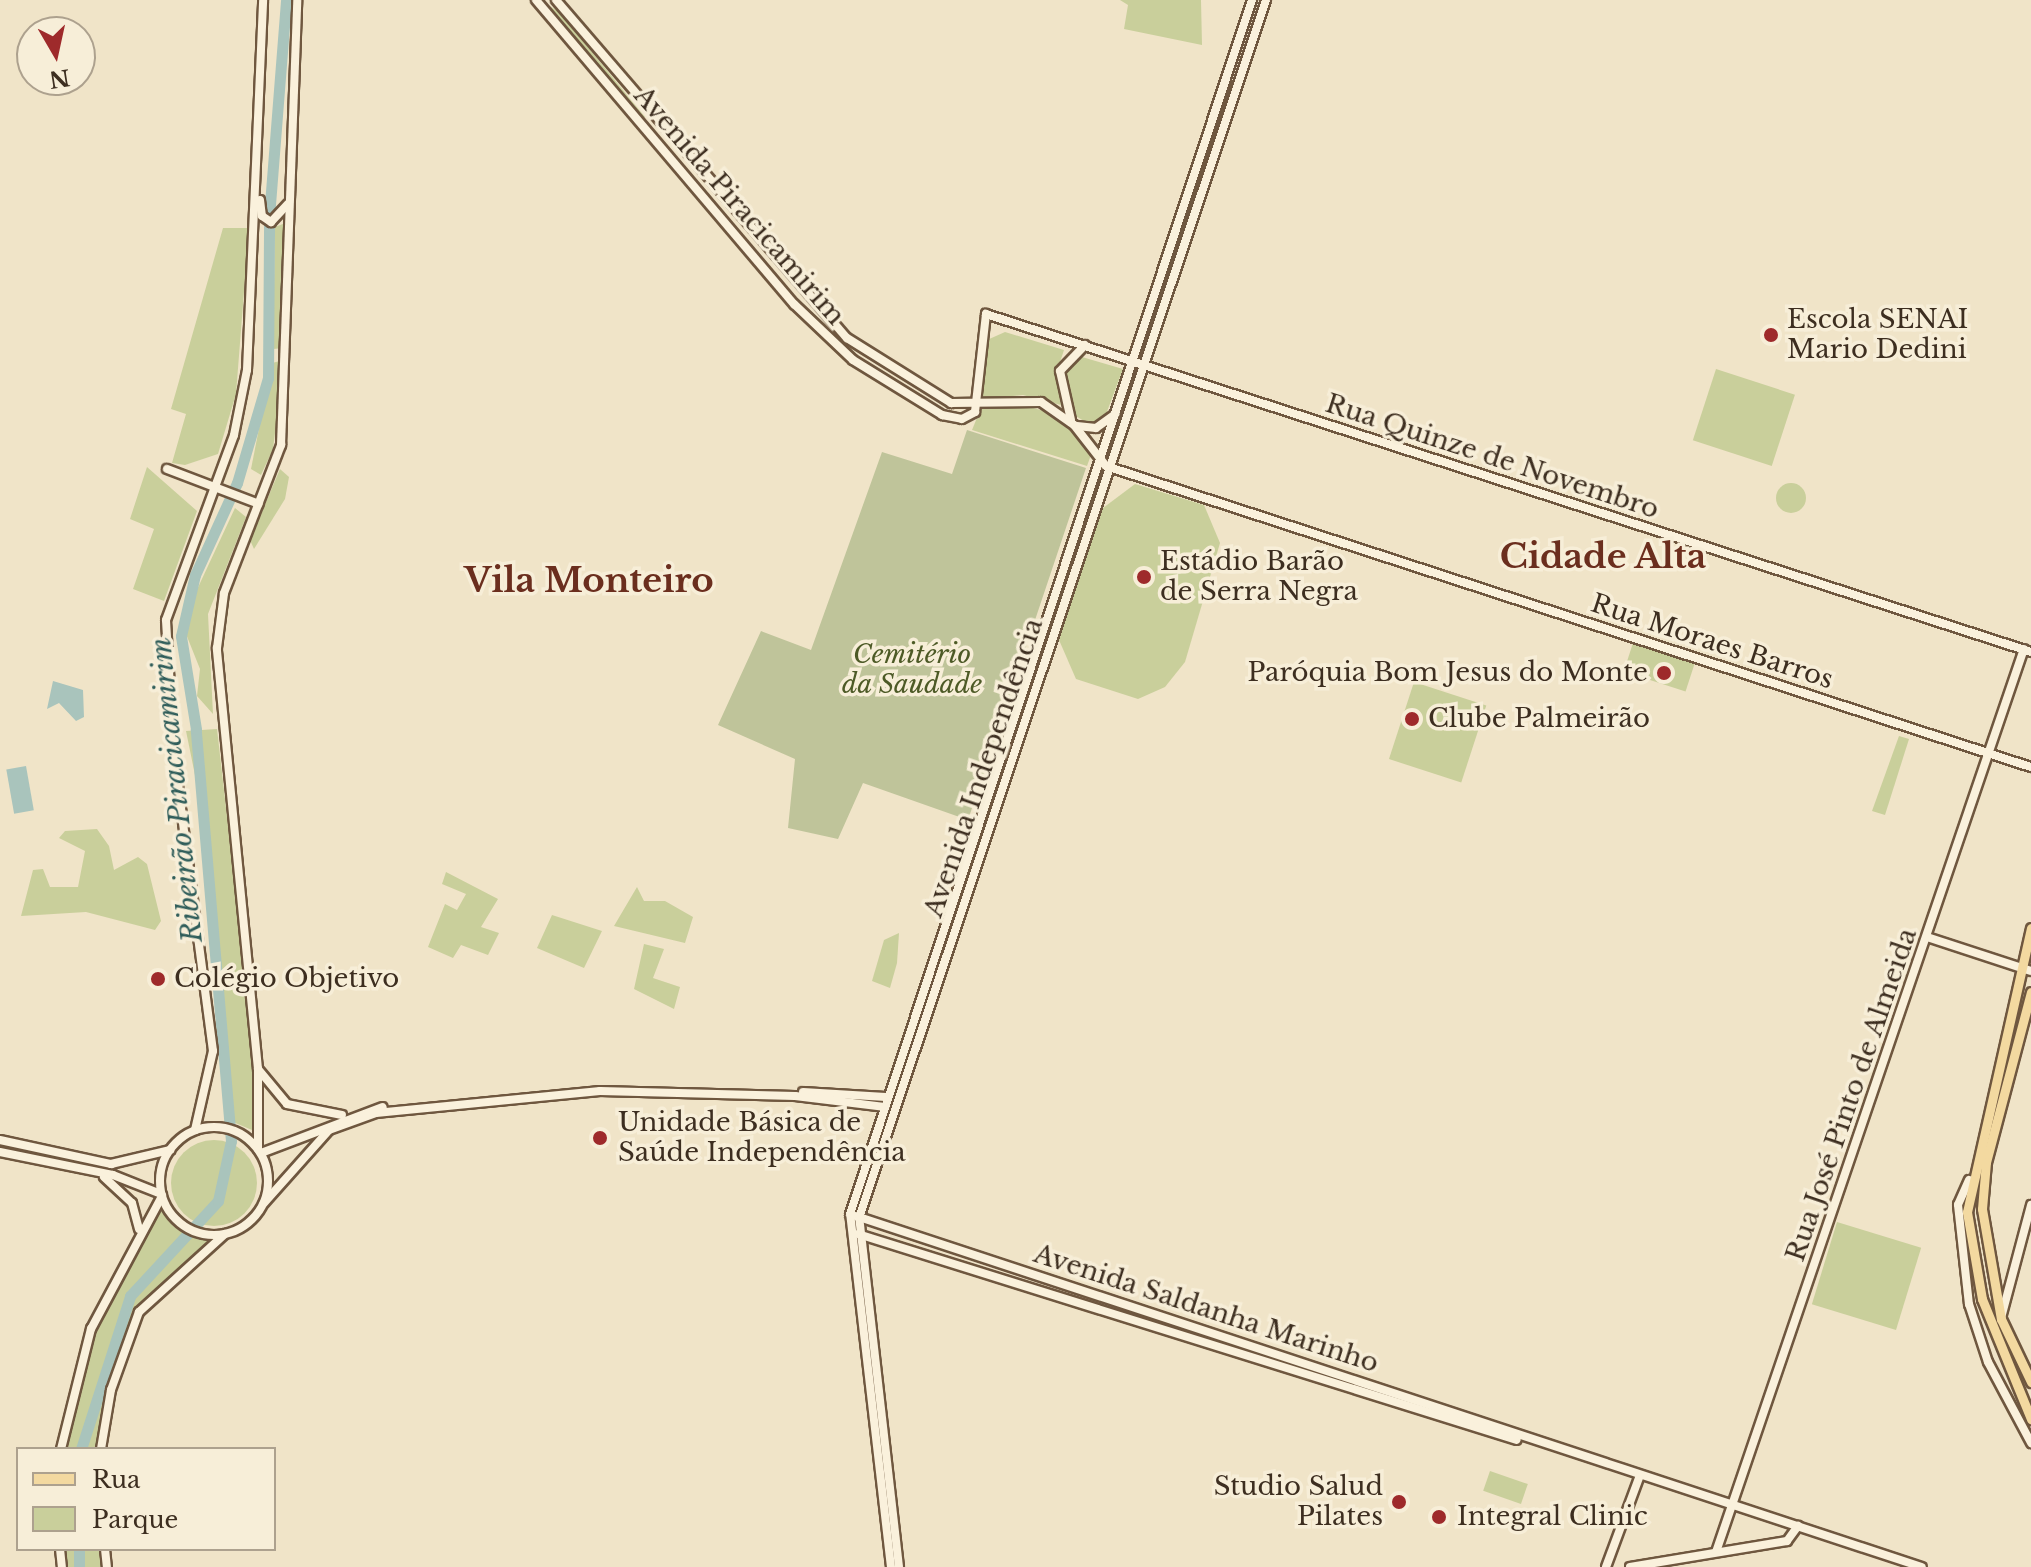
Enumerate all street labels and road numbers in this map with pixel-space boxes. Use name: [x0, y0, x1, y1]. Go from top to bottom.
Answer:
street label: Avenida Piracicamirim: [627, 80, 851, 332]
street label: Rua Quinze de Novembro: [1321, 388, 1663, 526]
street label: Rua Moraes Barros: [1587, 588, 1837, 696]
street label: Avenida Independência: [918, 614, 1050, 922]
street label: Rua José Pinto de Almeida: [1780, 924, 1924, 1266]
street label: Avenida Saldanha Marinho: [1029, 1238, 1383, 1380]

